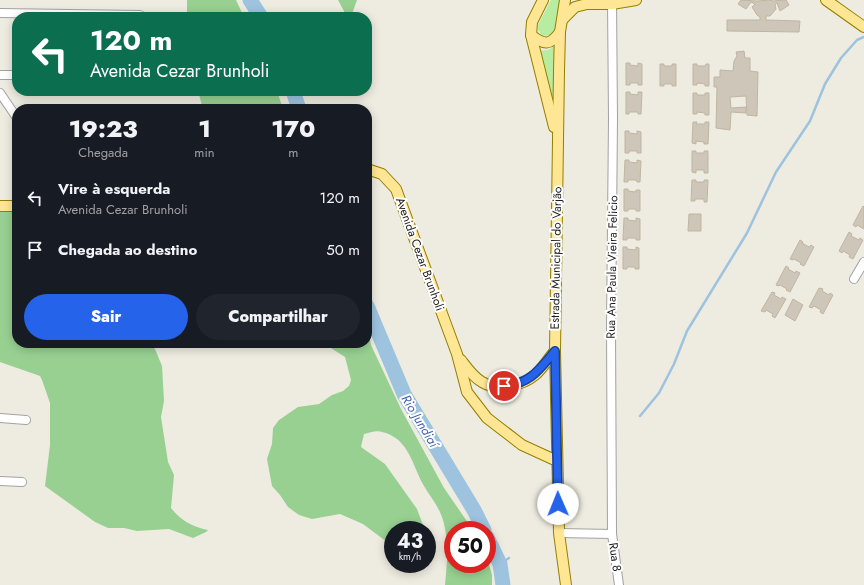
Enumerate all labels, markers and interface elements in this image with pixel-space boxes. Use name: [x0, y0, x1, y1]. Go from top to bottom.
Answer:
text: 120 m: [90, 20, 173, 61]
icon: left: [24, 28, 76, 80]
text: Avenida Cezar Brunholi: [90, 58, 269, 84]
text: 19:23: [69, 111, 138, 146]
text: 1: [198, 111, 211, 146]
text: 170: [271, 111, 315, 146]
text: Chegada: [78, 143, 128, 162]
text: min: [194, 143, 215, 162]
text: m: [288, 143, 298, 162]
text: Vire à esquerda: [58, 178, 170, 200]
street label: Estrada Municipal do Varjão: [546, 186, 566, 329]
icon: left: [24, 187, 46, 209]
text: 120 m: [320, 187, 360, 209]
street label: Avenida Cezar Brunholi: [391, 195, 449, 313]
street label: Rua Ana Paula Vieira Felicio: [602, 195, 622, 339]
text: Avenida Cezar Brunholi: [58, 200, 188, 219]
icon: arrive: [24, 239, 46, 261]
text: Chegada ao destino: [58, 239, 197, 261]
text: 50 m: [326, 239, 360, 261]
button: Sair: [24, 294, 188, 340]
button: Compartilhar: [196, 294, 360, 340]
pin: [487, 369, 521, 403]
icon: arrive: [493, 375, 515, 397]
water label: Rio Jundiaí: [397, 391, 444, 452]
position arrow: [537, 483, 579, 525]
speed limit sign: 50: [444, 521, 496, 573]
text: 43: [397, 527, 423, 556]
street label: Rua 8: [604, 541, 626, 573]
text: km/h: [399, 549, 421, 564]

